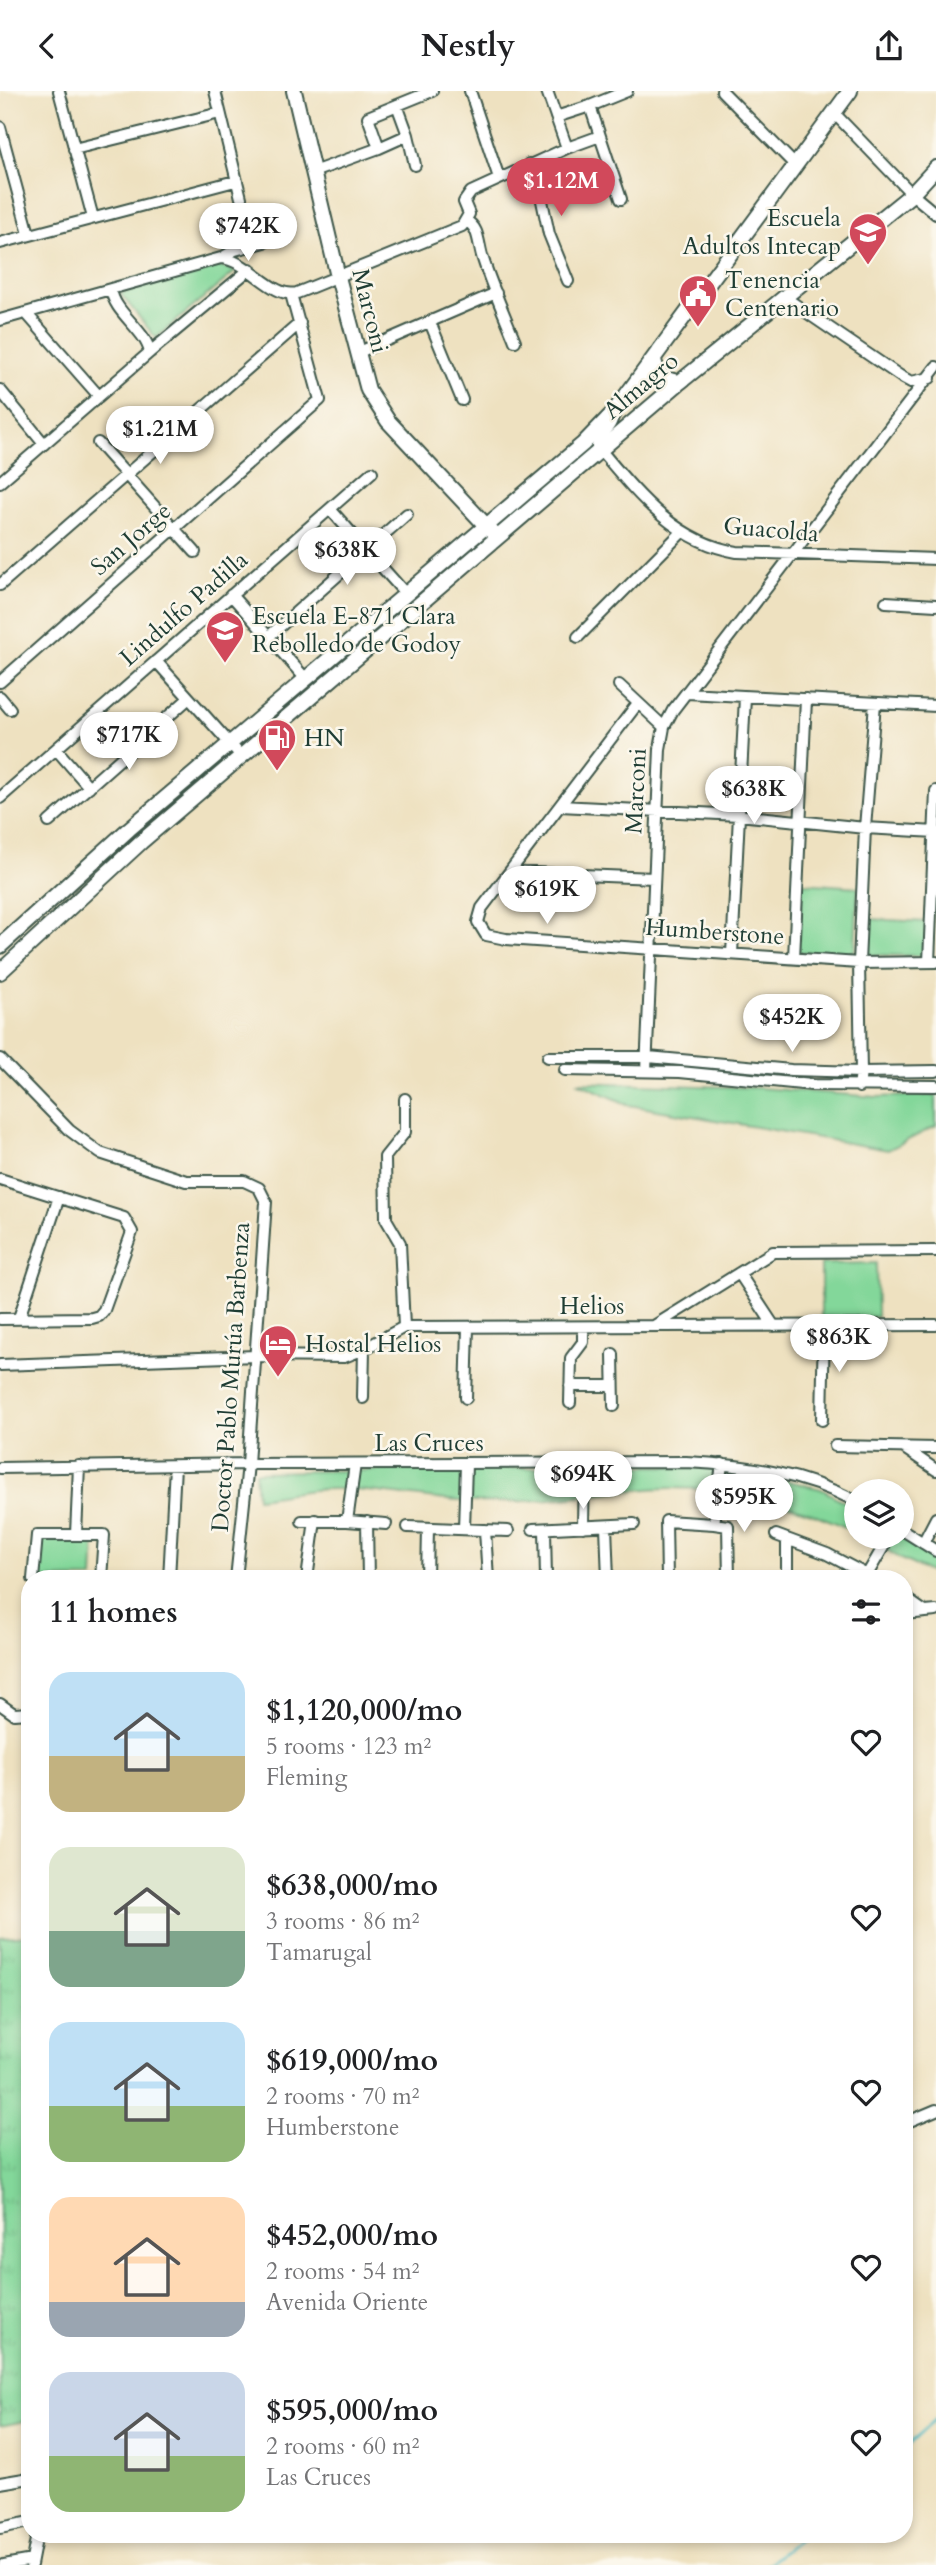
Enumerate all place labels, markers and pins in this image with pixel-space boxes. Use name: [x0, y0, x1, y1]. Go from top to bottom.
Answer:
pin: $1.12M: [504, 159, 618, 218]
place label: Escuela Adultos Intecap: [682, 202, 842, 263]
pin: $742K: [199, 204, 297, 263]
school or university icon: Escuela Adultos Intecap: [847, 211, 889, 266]
place label: Tenencia Centenario: [725, 264, 839, 325]
public building icon: Tenencia Centenario: [677, 273, 719, 328]
pin: $1.21M: [103, 407, 217, 466]
pin: $638K: [298, 527, 396, 587]
place label: Escuela E-871 Clara Rebolledo de Godoy: [252, 600, 462, 661]
school or university icon: Escuela E-871 Clara Rebolledo de Godoy: [204, 609, 246, 664]
pin: $717K: [80, 713, 178, 772]
fuel station icon: HN: [256, 717, 298, 772]
place label: HN: [304, 722, 345, 755]
pin: $638K: [705, 767, 803, 826]
pin: $619K: [498, 867, 596, 926]
pin: $452K: [743, 995, 841, 1054]
pin: $863K: [790, 1315, 888, 1374]
hotel icon: Hostal Helios: [257, 1323, 299, 1378]
place label: Hostal Helios: [305, 1328, 441, 1361]
pin: $694K: [534, 1451, 632, 1511]
pin: $595K: [695, 1475, 793, 1534]

